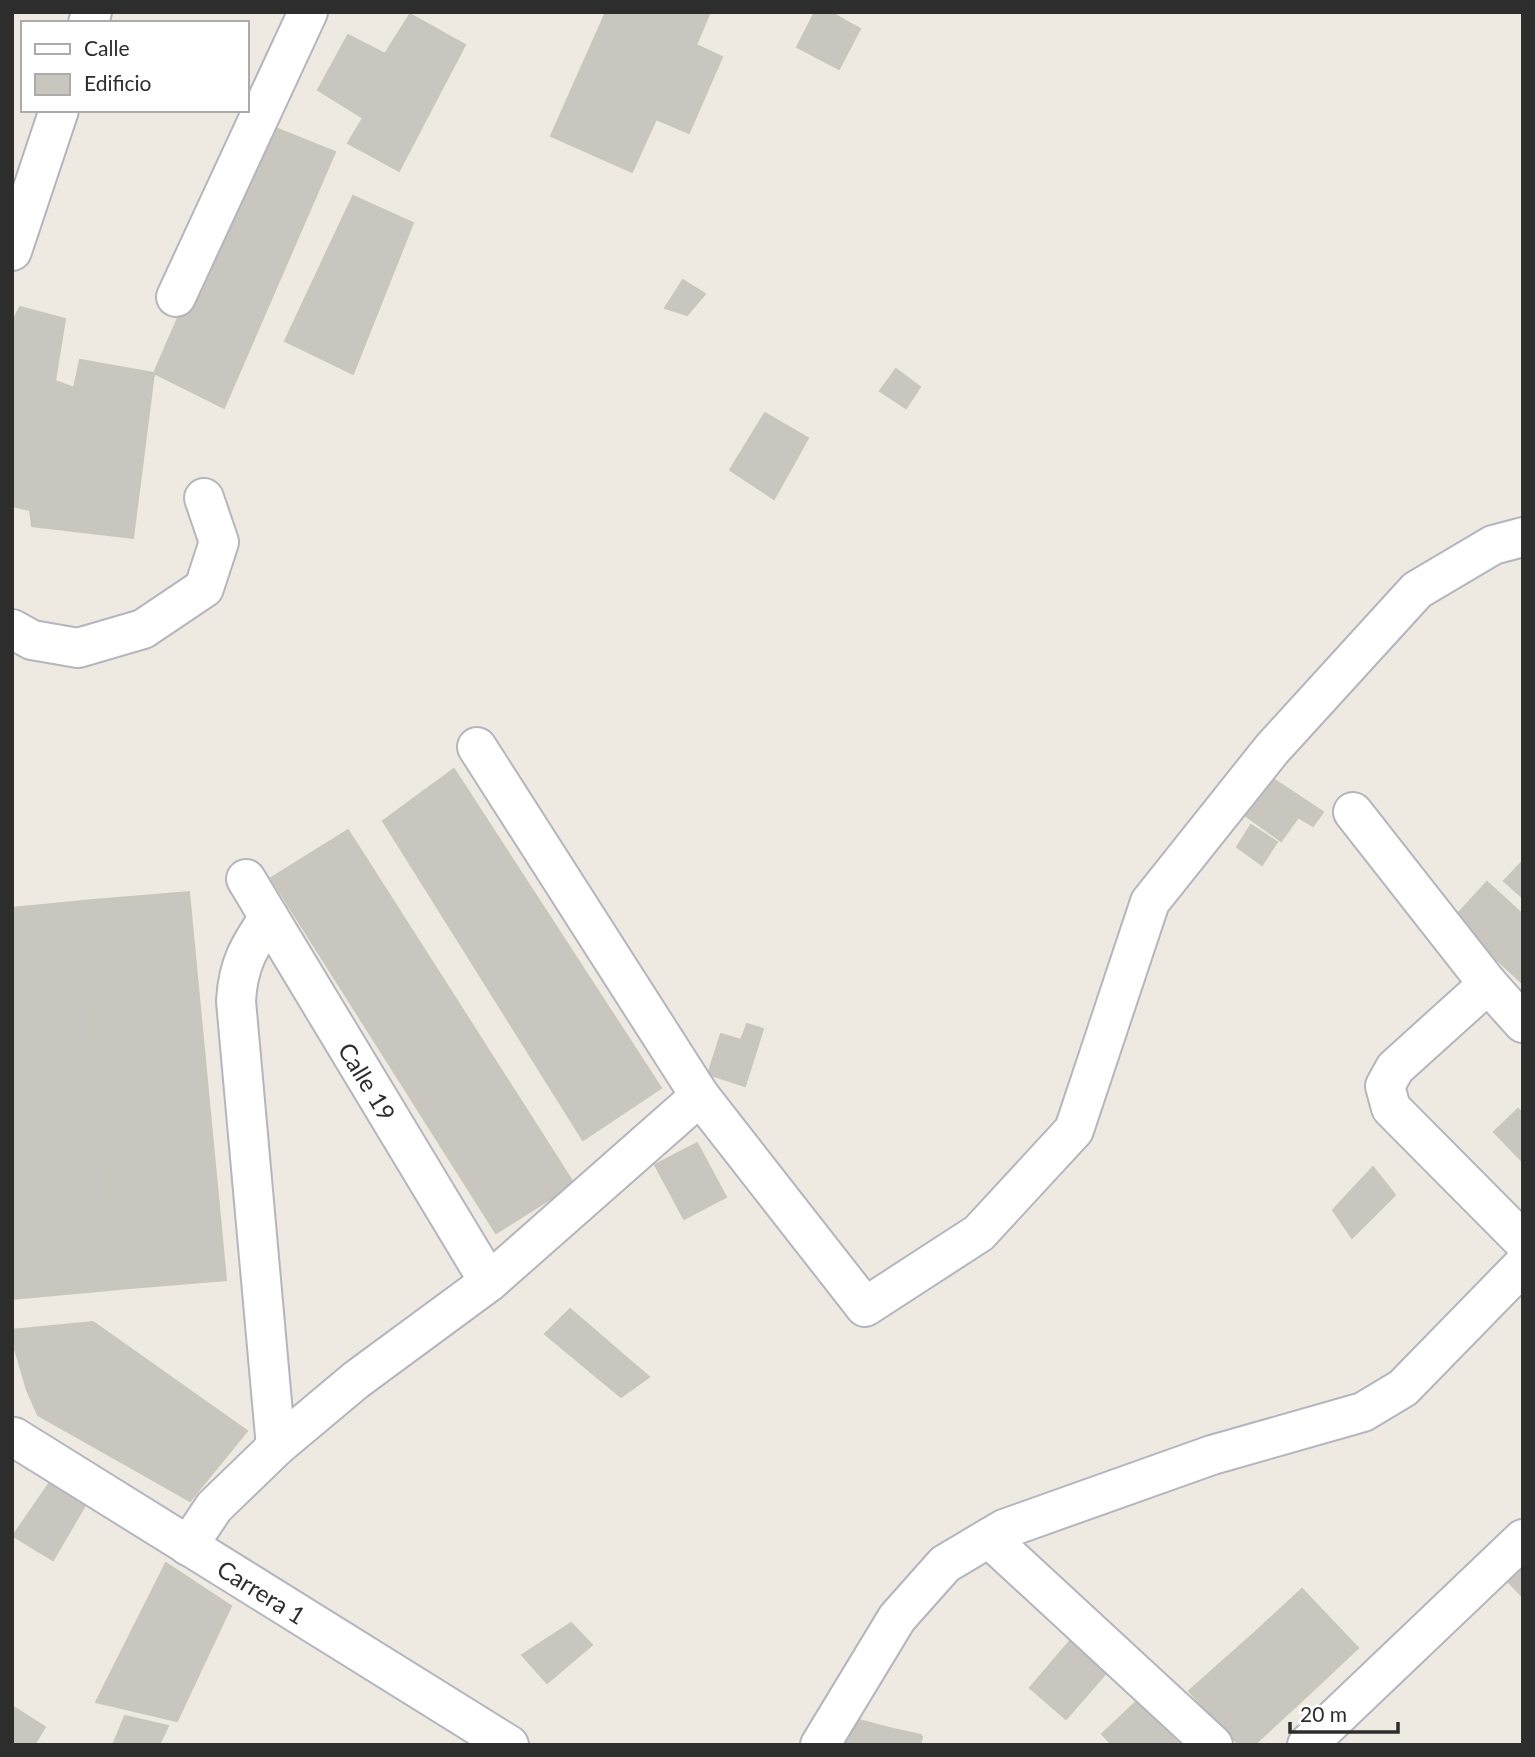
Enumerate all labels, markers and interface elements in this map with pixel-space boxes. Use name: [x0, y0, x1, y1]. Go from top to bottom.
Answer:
legend: [21, 21, 248, 112]
text: Calle: [84, 35, 129, 60]
text: Edificio: [84, 70, 152, 95]
street label: Calle 19: [333, 1037, 402, 1125]
street label: Carrera 1: [213, 1553, 311, 1630]
scale bar: [1290, 1690, 1398, 1734]
text: 20 m: [1300, 1701, 1347, 1726]

